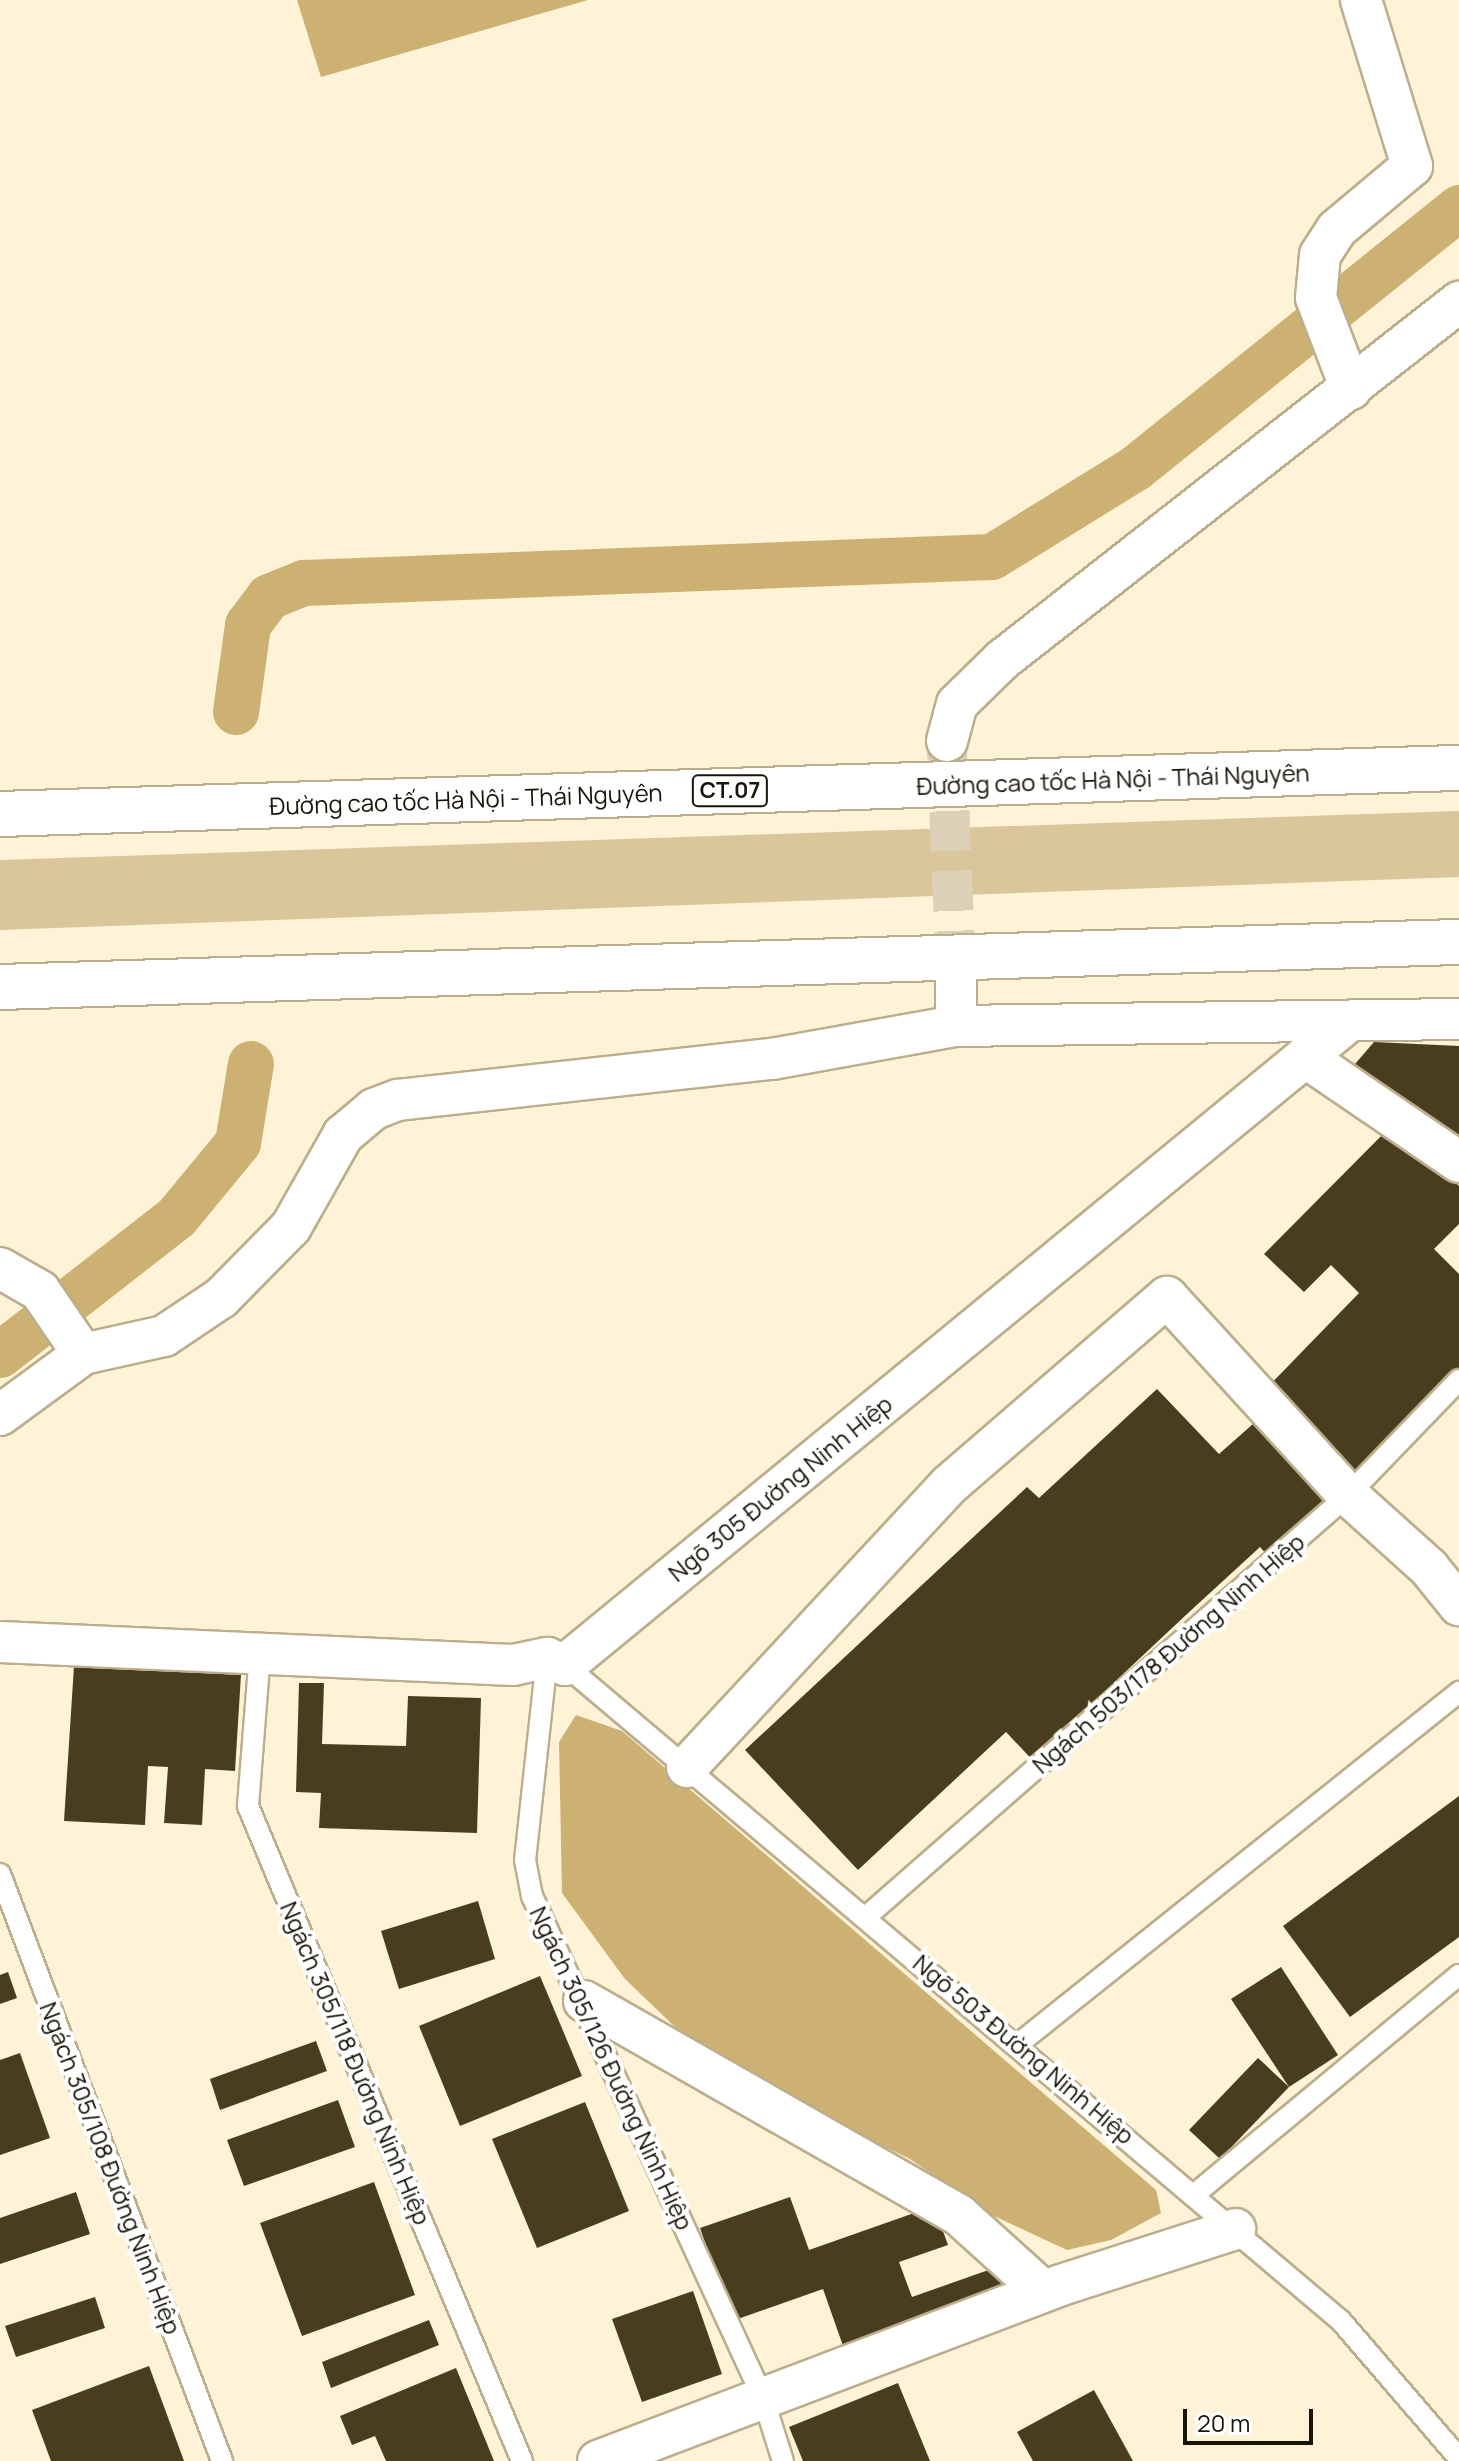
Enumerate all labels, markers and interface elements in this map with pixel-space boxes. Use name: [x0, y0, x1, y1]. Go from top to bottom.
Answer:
street label: Đường cao tốc Hà Nội - Thái Nguyên: [916, 758, 1310, 800]
road number: CT.07: [690, 773, 770, 809]
street label: Đường cao tốc Hà Nội - Thái Nguyên: [269, 778, 663, 820]
street label: Ngõ 305 Đường Ninh Hiệp: [662, 1389, 898, 1587]
street label: Ngách 503/178 Đường Ninh Hiệp: [1026, 1527, 1310, 1779]
street label: Ngách 305/118 Đường Ninh Hiệp: [275, 1897, 437, 2229]
street label: Ngách 305/126 Đường Ninh Hiệp: [524, 1902, 700, 2234]
street label: Ngõ 503 Đường Ninh Hiệp: [908, 1948, 1140, 2150]
street label: Ngách 305/108 Đường Ninh Hiệp: [34, 1998, 188, 2338]
scale bar: [1187, 2393, 1317, 2443]
text: 20 m: [1197, 2406, 1250, 2439]

